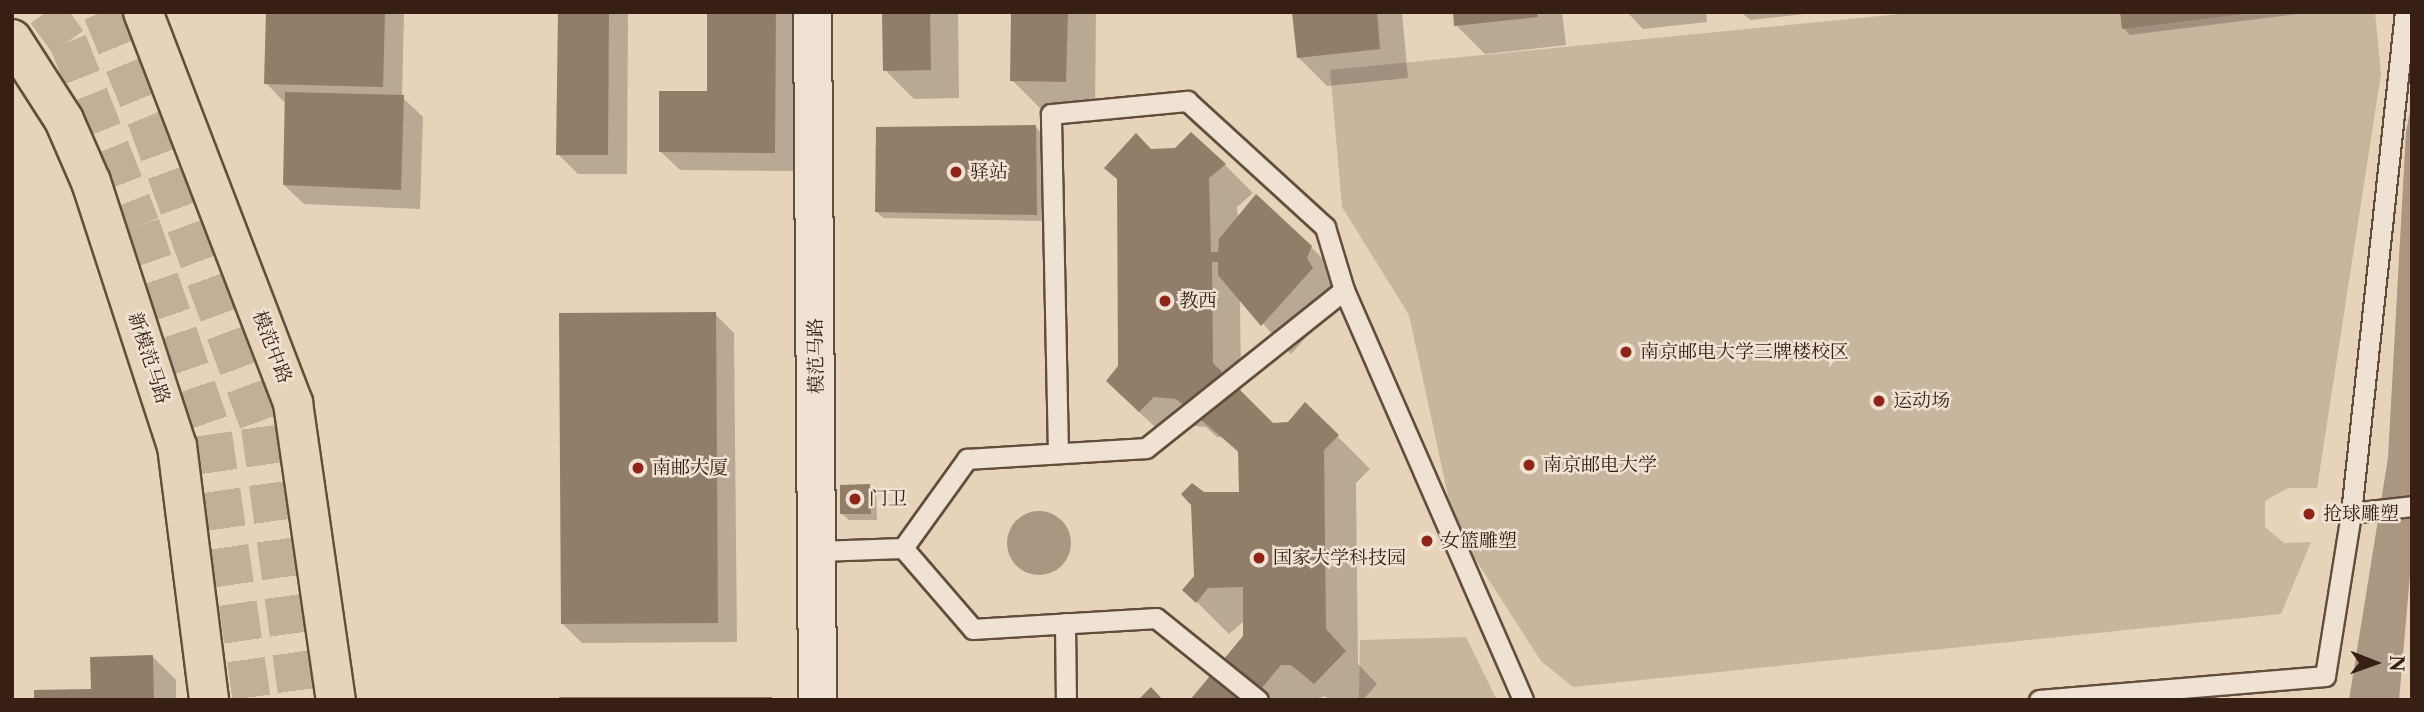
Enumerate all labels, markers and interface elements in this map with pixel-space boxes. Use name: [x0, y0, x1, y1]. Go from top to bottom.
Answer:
place label: 驿站: [970, 161, 1008, 183]
marker: 驿站: [948, 164, 964, 180]
place label: 教西: [1179, 290, 1217, 312]
marker: 教西: [1157, 293, 1173, 309]
street label: 模范中路: [248, 307, 296, 387]
street label: 新模范马路: [123, 309, 175, 407]
street label: 模范马路: [804, 318, 828, 394]
place label: 南京邮电大学三牌楼校区: [1640, 341, 1849, 363]
marker: 南京邮电大学三牌楼校区: [1618, 344, 1634, 360]
place label: 运动场: [1893, 390, 1950, 412]
marker: 运动场: [1871, 393, 1887, 409]
place label: 南京邮电大学: [1543, 454, 1657, 476]
place label: 南邮大厦: [652, 457, 728, 479]
marker: 南京邮电大学: [1521, 457, 1537, 473]
marker: 南邮大厦: [630, 460, 646, 476]
place label: 门卫: [869, 488, 907, 510]
marker: 门卫: [847, 491, 863, 507]
place label: 抢球雕塑: [2323, 503, 2399, 525]
marker: 抢球雕塑: [2301, 506, 2317, 522]
place label: 女篮雕塑: [1441, 530, 1517, 552]
marker: 女篮雕塑: [1419, 533, 1435, 549]
place label: 国家大学科技园: [1273, 547, 1406, 569]
marker: 国家大学科技园: [1251, 550, 1267, 566]
north arrow: [2340, 628, 2410, 698]
text: N: [2385, 655, 2408, 672]

